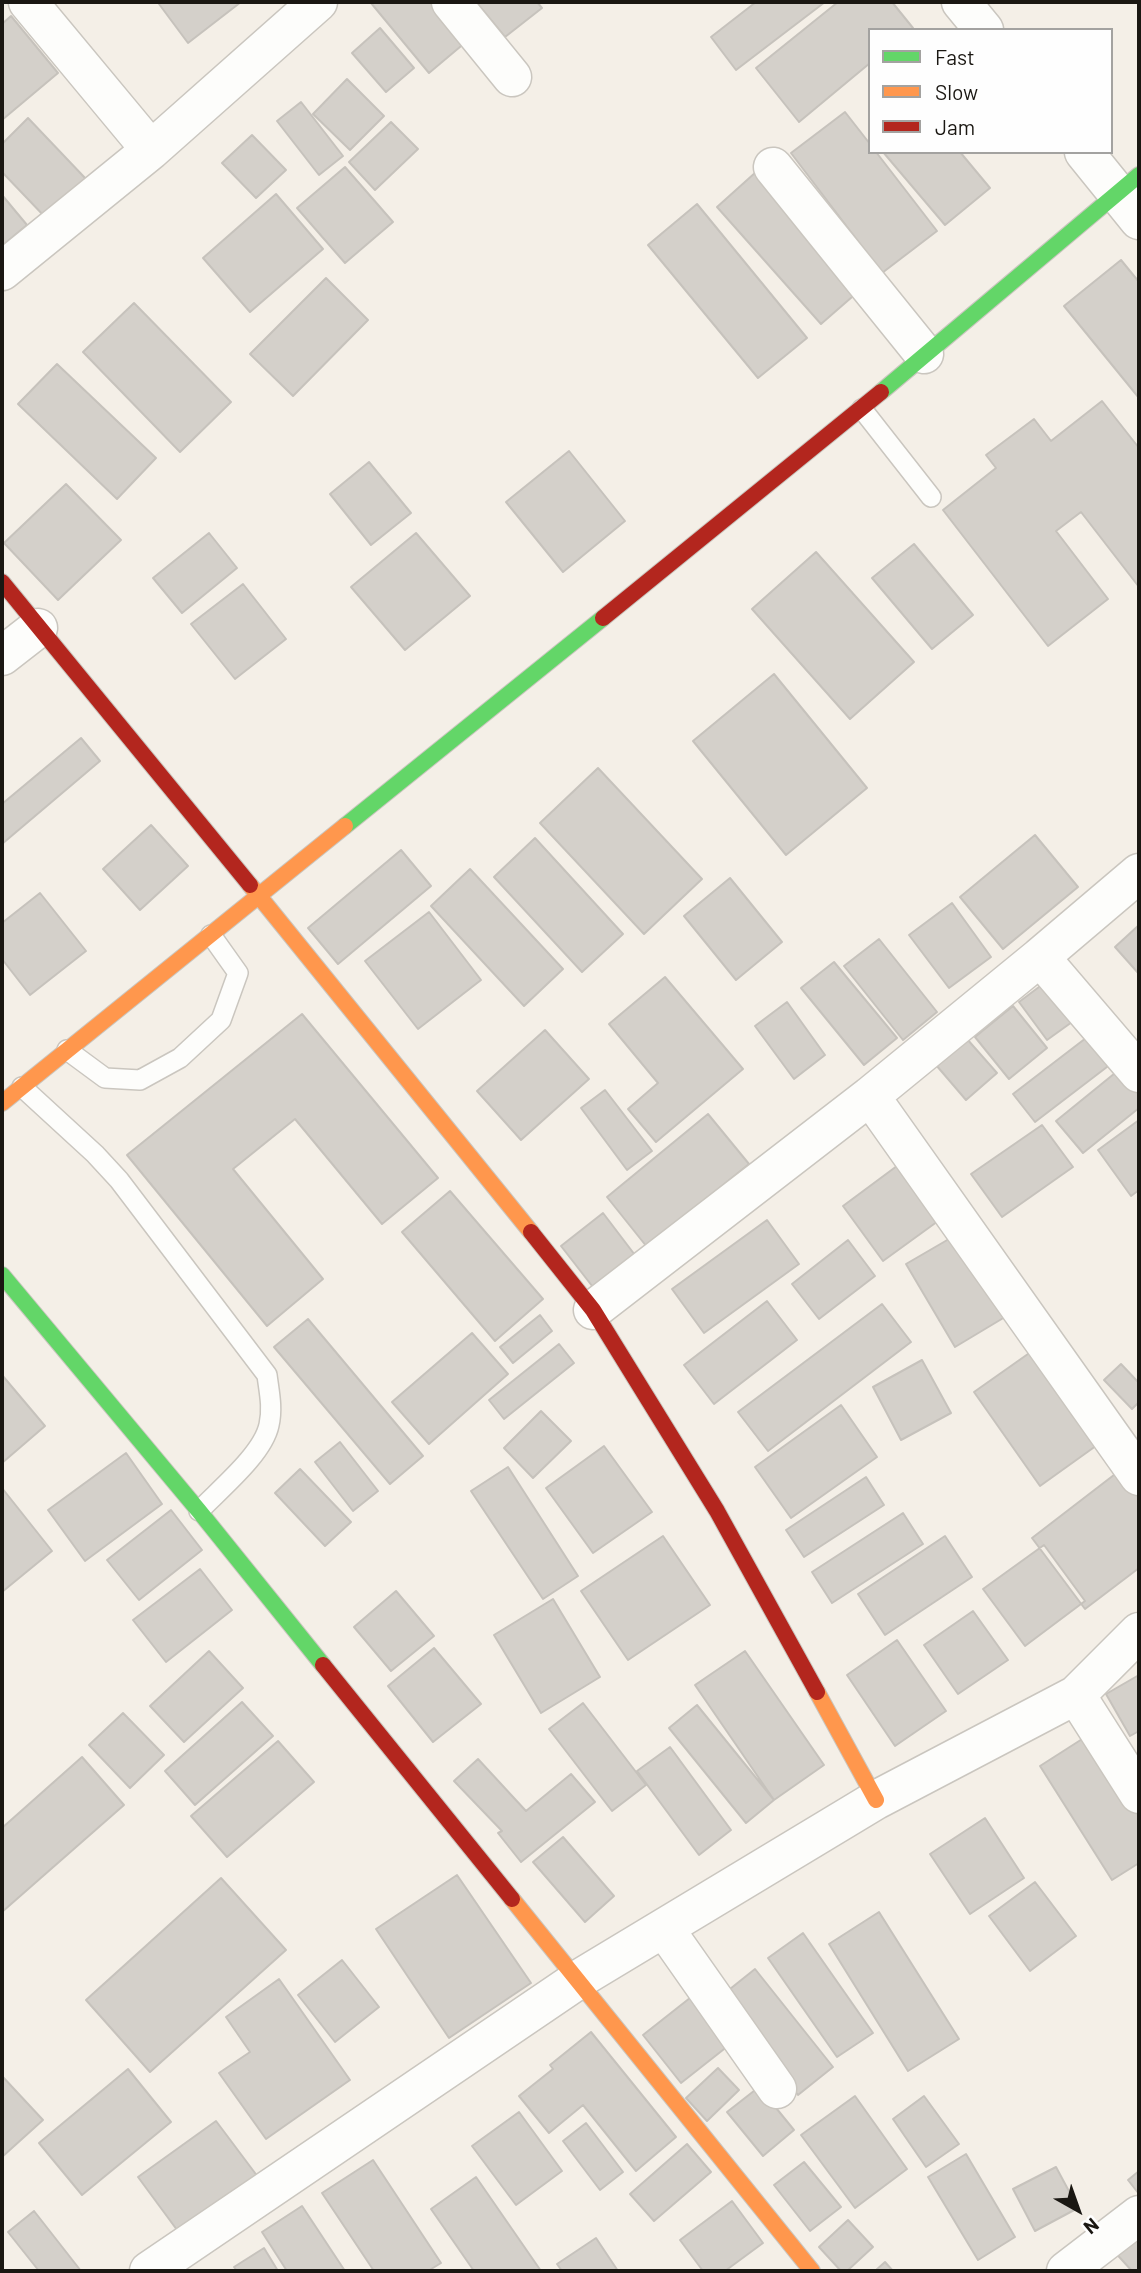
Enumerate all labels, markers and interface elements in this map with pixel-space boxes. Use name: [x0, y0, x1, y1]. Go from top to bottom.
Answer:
legend: [868, 28, 1113, 154]
text: Fast: [935, 44, 975, 69]
text: Slow: [935, 79, 978, 104]
text: Jam: [935, 114, 975, 139]
north arrow: [1043, 2175, 1113, 2245]
text: N: [1080, 2214, 1104, 2239]

